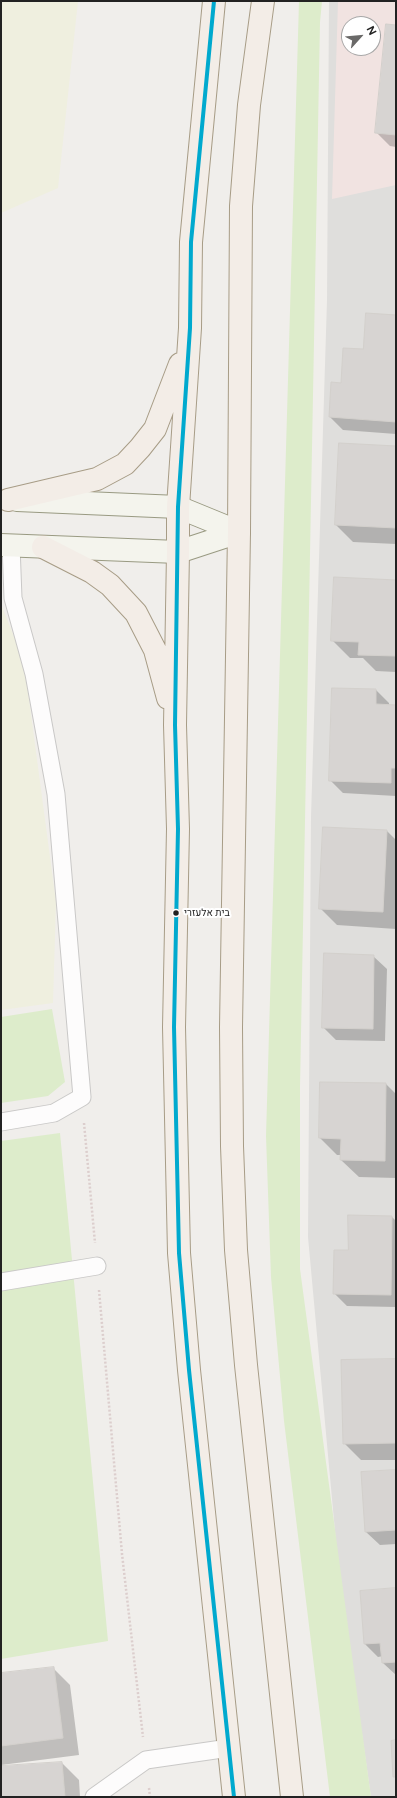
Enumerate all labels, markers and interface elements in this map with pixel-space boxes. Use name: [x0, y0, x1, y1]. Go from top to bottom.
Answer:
north arrow: [341, 16, 381, 56]
text: N: [364, 24, 379, 38]
place label: בית אלעזרי: [184, 907, 230, 919]
marker: בית אלעזרי: [171, 908, 181, 918]

